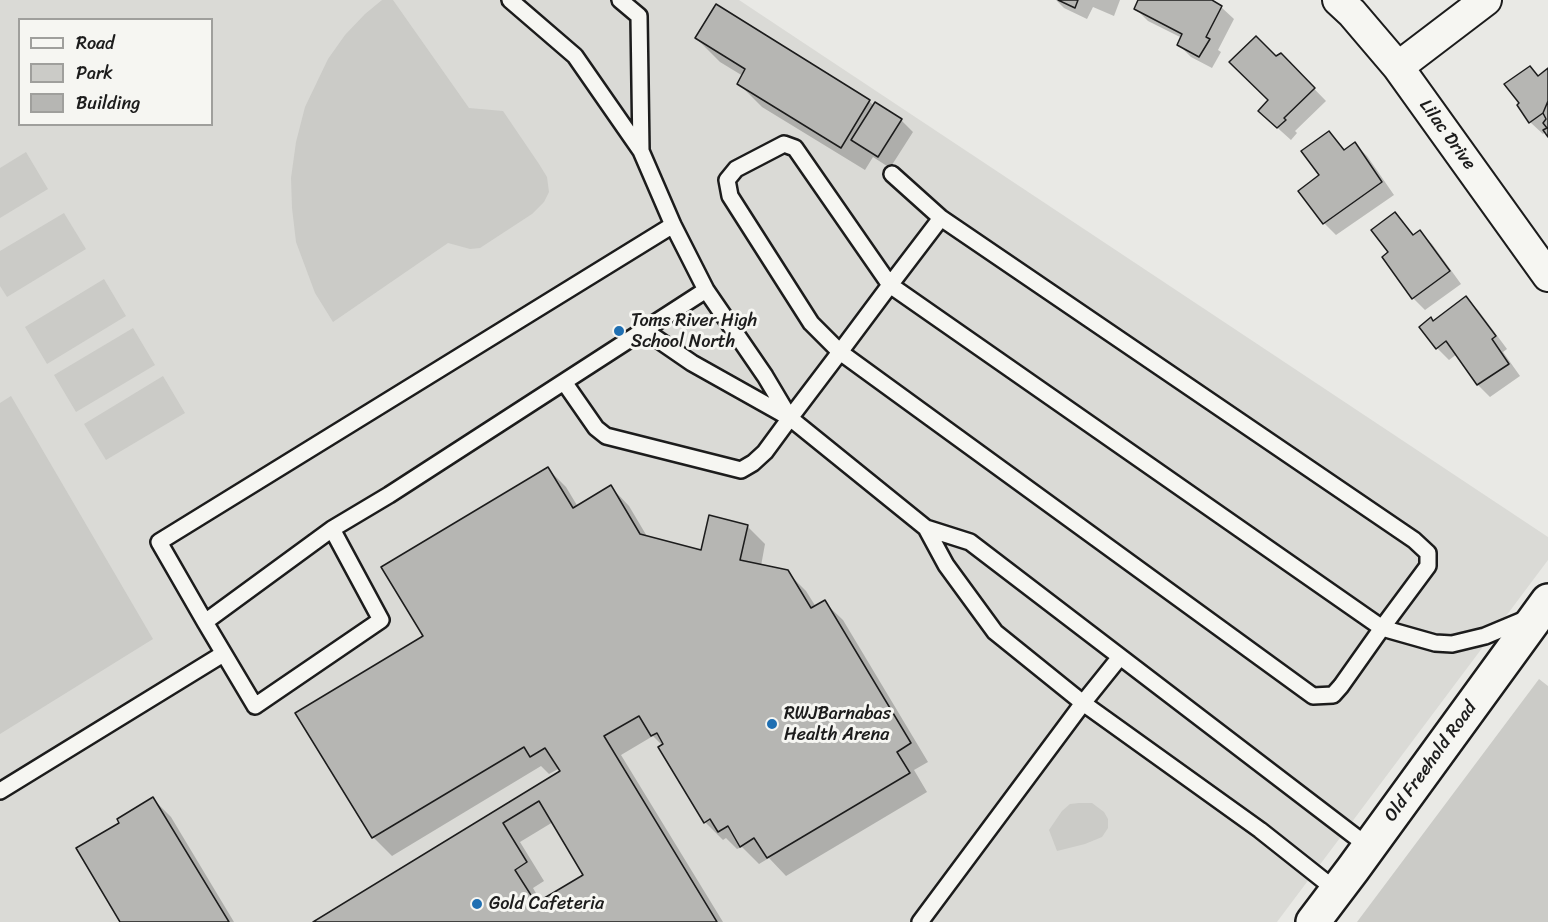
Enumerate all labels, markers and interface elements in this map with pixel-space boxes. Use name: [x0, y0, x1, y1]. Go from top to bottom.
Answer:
legend: [18, 18, 213, 126]
text: Road: [76, 27, 115, 59]
text: Park: [76, 57, 113, 89]
text: Building: [76, 87, 140, 119]
street label: Lilac Drive: [1414, 96, 1480, 174]
place label: Toms River High School North: [631, 310, 757, 352]
marker: Toms River High School North: [612, 324, 626, 338]
street label: Old Freehold Road: [1380, 698, 1482, 826]
place label: RWJBarnabas Health Arena: [784, 703, 891, 746]
marker: RWJBarnabas Health Arena: [765, 717, 779, 731]
place label: Gold Cafeteria: [489, 893, 604, 915]
marker: Gold Cafeteria: [470, 897, 484, 911]

